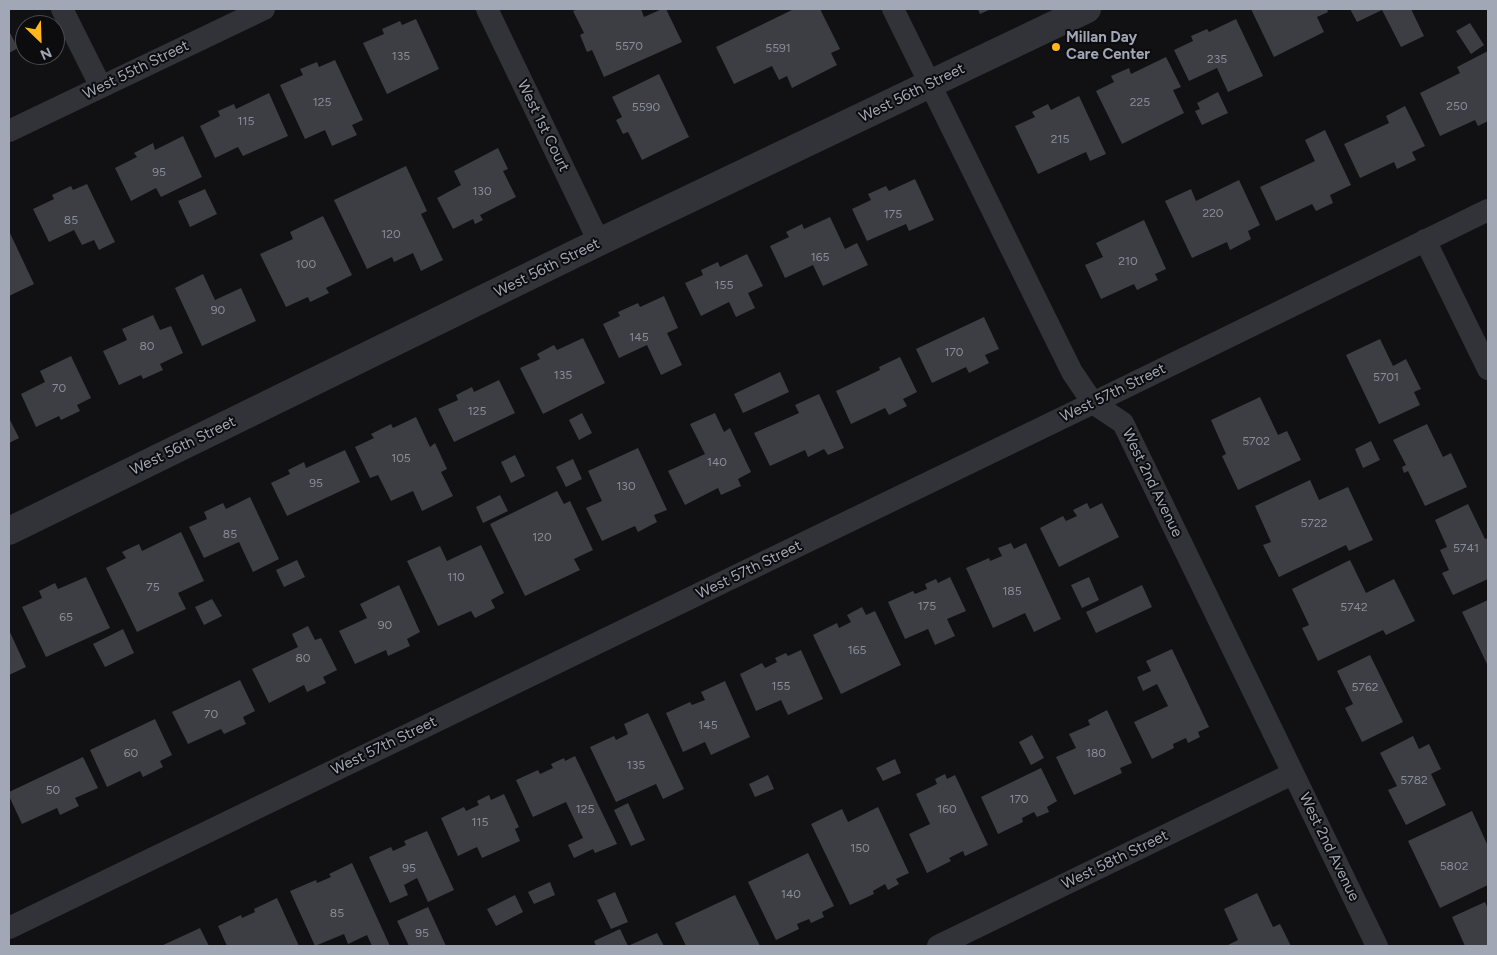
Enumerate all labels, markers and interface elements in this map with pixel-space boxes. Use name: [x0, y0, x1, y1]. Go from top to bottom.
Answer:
north arrow: [15, 15, 65, 65]
place label: Millan Day Care Center: [1066, 29, 1150, 64]
street label: West 55th Street: [80, 37, 192, 103]
house number: 5570: [615, 39, 643, 53]
house number: 5591: [765, 41, 791, 55]
marker: Millan Day Care Center: [1050, 41, 1062, 53]
text: N: [38, 43, 54, 63]
house number: 135: [392, 49, 410, 63]
house number: 235: [1207, 52, 1227, 66]
street label: West 56th Street: [856, 60, 968, 126]
street label: West 1st Court: [513, 77, 573, 175]
house number: 125: [313, 95, 331, 109]
house number: 225: [1130, 95, 1150, 109]
house number: 250: [1446, 99, 1468, 113]
house number: 5590: [632, 100, 660, 114]
house number: 115: [238, 114, 254, 128]
house number: 215: [1051, 132, 1069, 146]
house number: 95: [152, 165, 166, 179]
house number: 130: [472, 184, 492, 198]
house number: 220: [1202, 206, 1224, 220]
house number: 175: [884, 207, 902, 221]
house number: 85: [64, 213, 78, 227]
house number: 120: [381, 227, 401, 241]
street label: West 56th Street: [491, 235, 603, 301]
house number: 165: [811, 250, 829, 264]
house number: 210: [1118, 254, 1138, 268]
house number: 100: [296, 257, 316, 271]
house number: 155: [715, 278, 733, 292]
house number: 90: [211, 303, 225, 317]
house number: 145: [629, 330, 649, 344]
house number: 80: [139, 339, 155, 353]
house number: 170: [944, 345, 964, 359]
street label: West 57th Street: [1057, 360, 1169, 426]
house number: 135: [554, 368, 572, 382]
house number: 5701: [1373, 370, 1399, 384]
house number: 70: [52, 381, 66, 395]
house number: 125: [468, 404, 486, 418]
street label: West 56th Street: [127, 413, 239, 479]
street label: West 2nd Avenue: [1118, 426, 1186, 540]
house number: 5702: [1242, 434, 1270, 448]
house number: 105: [391, 451, 411, 465]
house number: 140: [707, 455, 727, 469]
house number: 95: [309, 476, 323, 490]
house number: 130: [616, 479, 636, 493]
house number: 5722: [1301, 516, 1327, 530]
house number: 85: [223, 527, 237, 541]
house number: 120: [532, 530, 552, 544]
street label: West 57th Street: [693, 537, 805, 603]
house number: 5741: [1453, 541, 1479, 555]
house number: 110: [447, 570, 465, 584]
house number: 75: [146, 580, 160, 594]
house number: 185: [1002, 584, 1022, 598]
house number: 175: [918, 599, 936, 613]
house number: 5742: [1340, 600, 1368, 614]
house number: 65: [59, 610, 73, 624]
house number: 90: [378, 618, 392, 632]
house number: 165: [848, 643, 866, 657]
house number: 80: [295, 651, 311, 665]
house number: 155: [772, 679, 790, 693]
house number: 5762: [1352, 680, 1378, 694]
house number: 70: [204, 707, 218, 721]
street label: West 57th Street: [328, 713, 440, 779]
house number: 145: [698, 718, 718, 732]
house number: 60: [124, 746, 138, 760]
house number: 180: [1086, 746, 1106, 760]
house number: 135: [627, 758, 645, 772]
house number: 5782: [1400, 773, 1428, 787]
house number: 50: [46, 783, 60, 797]
street label: West 2nd Avenue: [1295, 790, 1363, 904]
house number: 170: [1009, 792, 1029, 806]
house number: 125: [576, 802, 594, 816]
house number: 160: [937, 802, 957, 816]
house number: 115: [472, 815, 488, 829]
street label: West 58th Street: [1059, 827, 1171, 893]
house number: 150: [850, 841, 870, 855]
house number: 5802: [1440, 859, 1468, 873]
house number: 95: [402, 861, 416, 875]
house number: 140: [781, 887, 801, 901]
house number: 85: [330, 906, 344, 920]
house number: 95: [415, 926, 429, 940]

